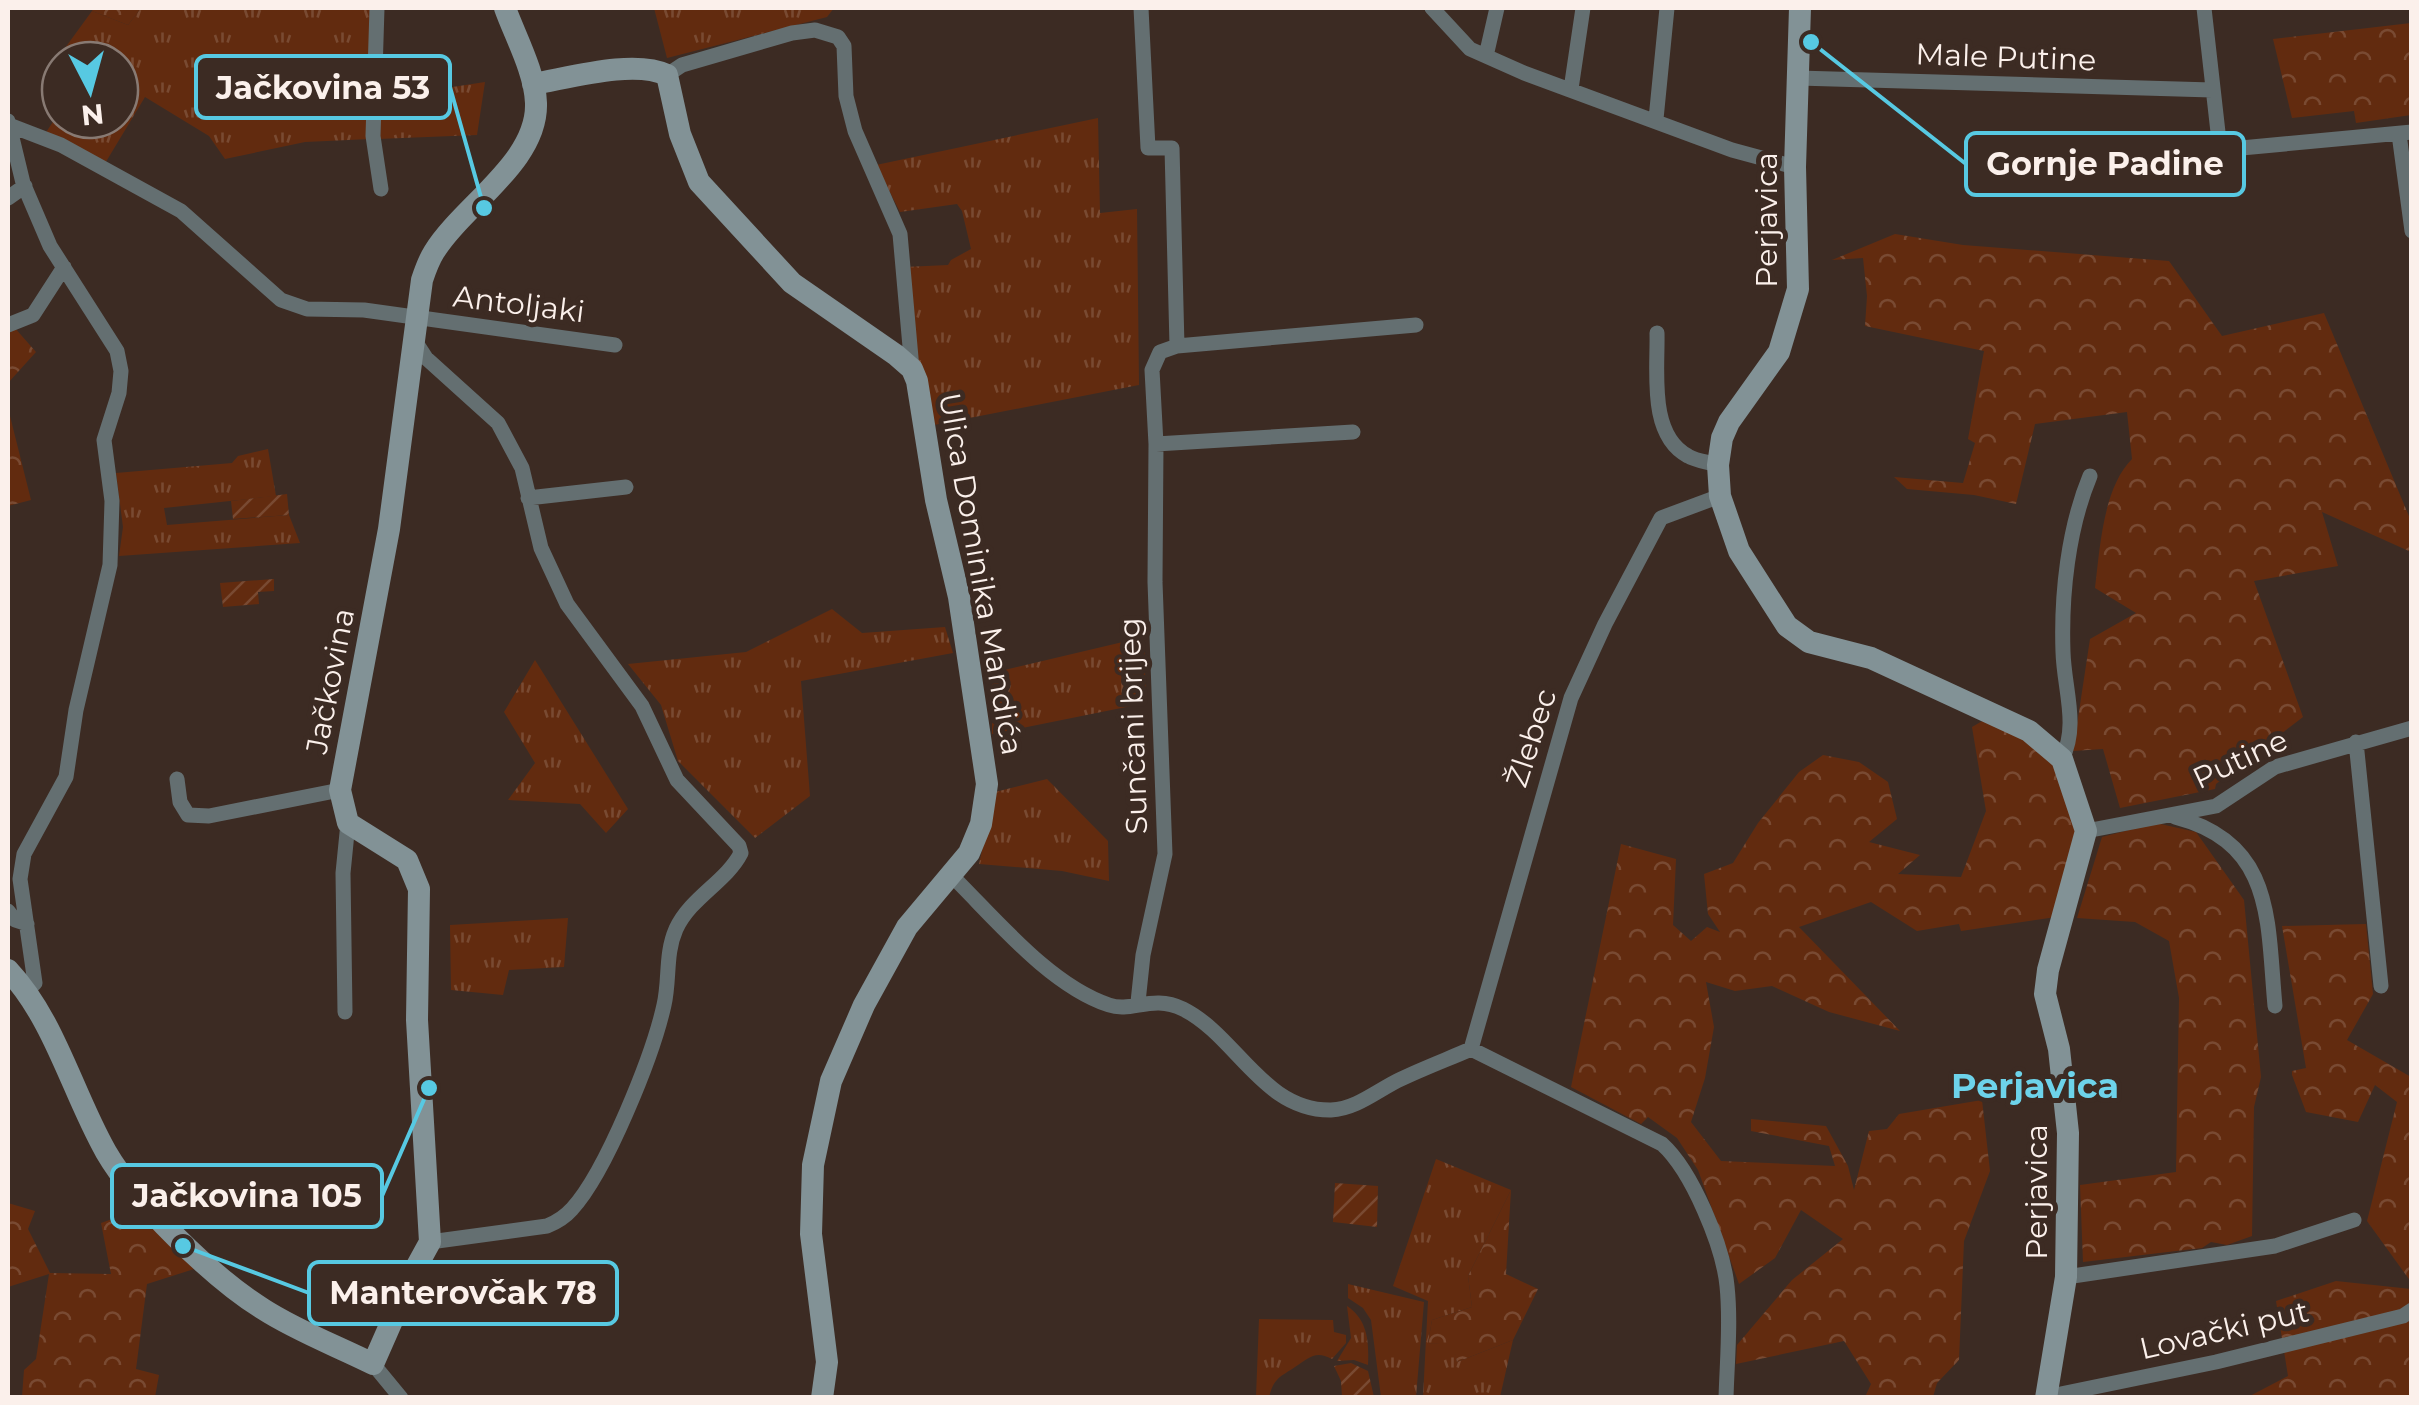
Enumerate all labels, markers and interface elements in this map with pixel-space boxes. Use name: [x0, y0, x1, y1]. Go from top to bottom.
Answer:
street label: Male Putine: [1915, 35, 2097, 79]
north arrow: [40, 40, 140, 140]
callout: Jačkovina 53: [196, 56, 450, 118]
text: Jačkovina 53: [215, 68, 430, 107]
text: N: [80, 97, 106, 133]
callout: Gornje Padine: [1966, 133, 2244, 195]
text: Gornje Padine: [1986, 144, 2224, 183]
street label: Perjavica: [1748, 152, 1785, 288]
street label: Antoljaki: [451, 278, 587, 330]
street label: Ulica Dominika Mandića: [931, 390, 1031, 758]
street label: Jačkovina: [298, 605, 362, 758]
street label: Sunčani brijeg: [1111, 617, 1155, 835]
street label: Žlebec: [1498, 684, 1564, 792]
street label: Putine: [2187, 721, 2293, 797]
district label: Perjavica: [1951, 1064, 2119, 1107]
street label: Perjavica: [2018, 1124, 2055, 1260]
callout: Jačkovina 105: [112, 1165, 382, 1227]
text: Jačkovina 105: [131, 1176, 362, 1215]
callout: Manterovčak 78: [309, 1262, 617, 1324]
text: Manterovčak 78: [329, 1273, 597, 1312]
street label: Lovački put: [2136, 1293, 2312, 1367]

